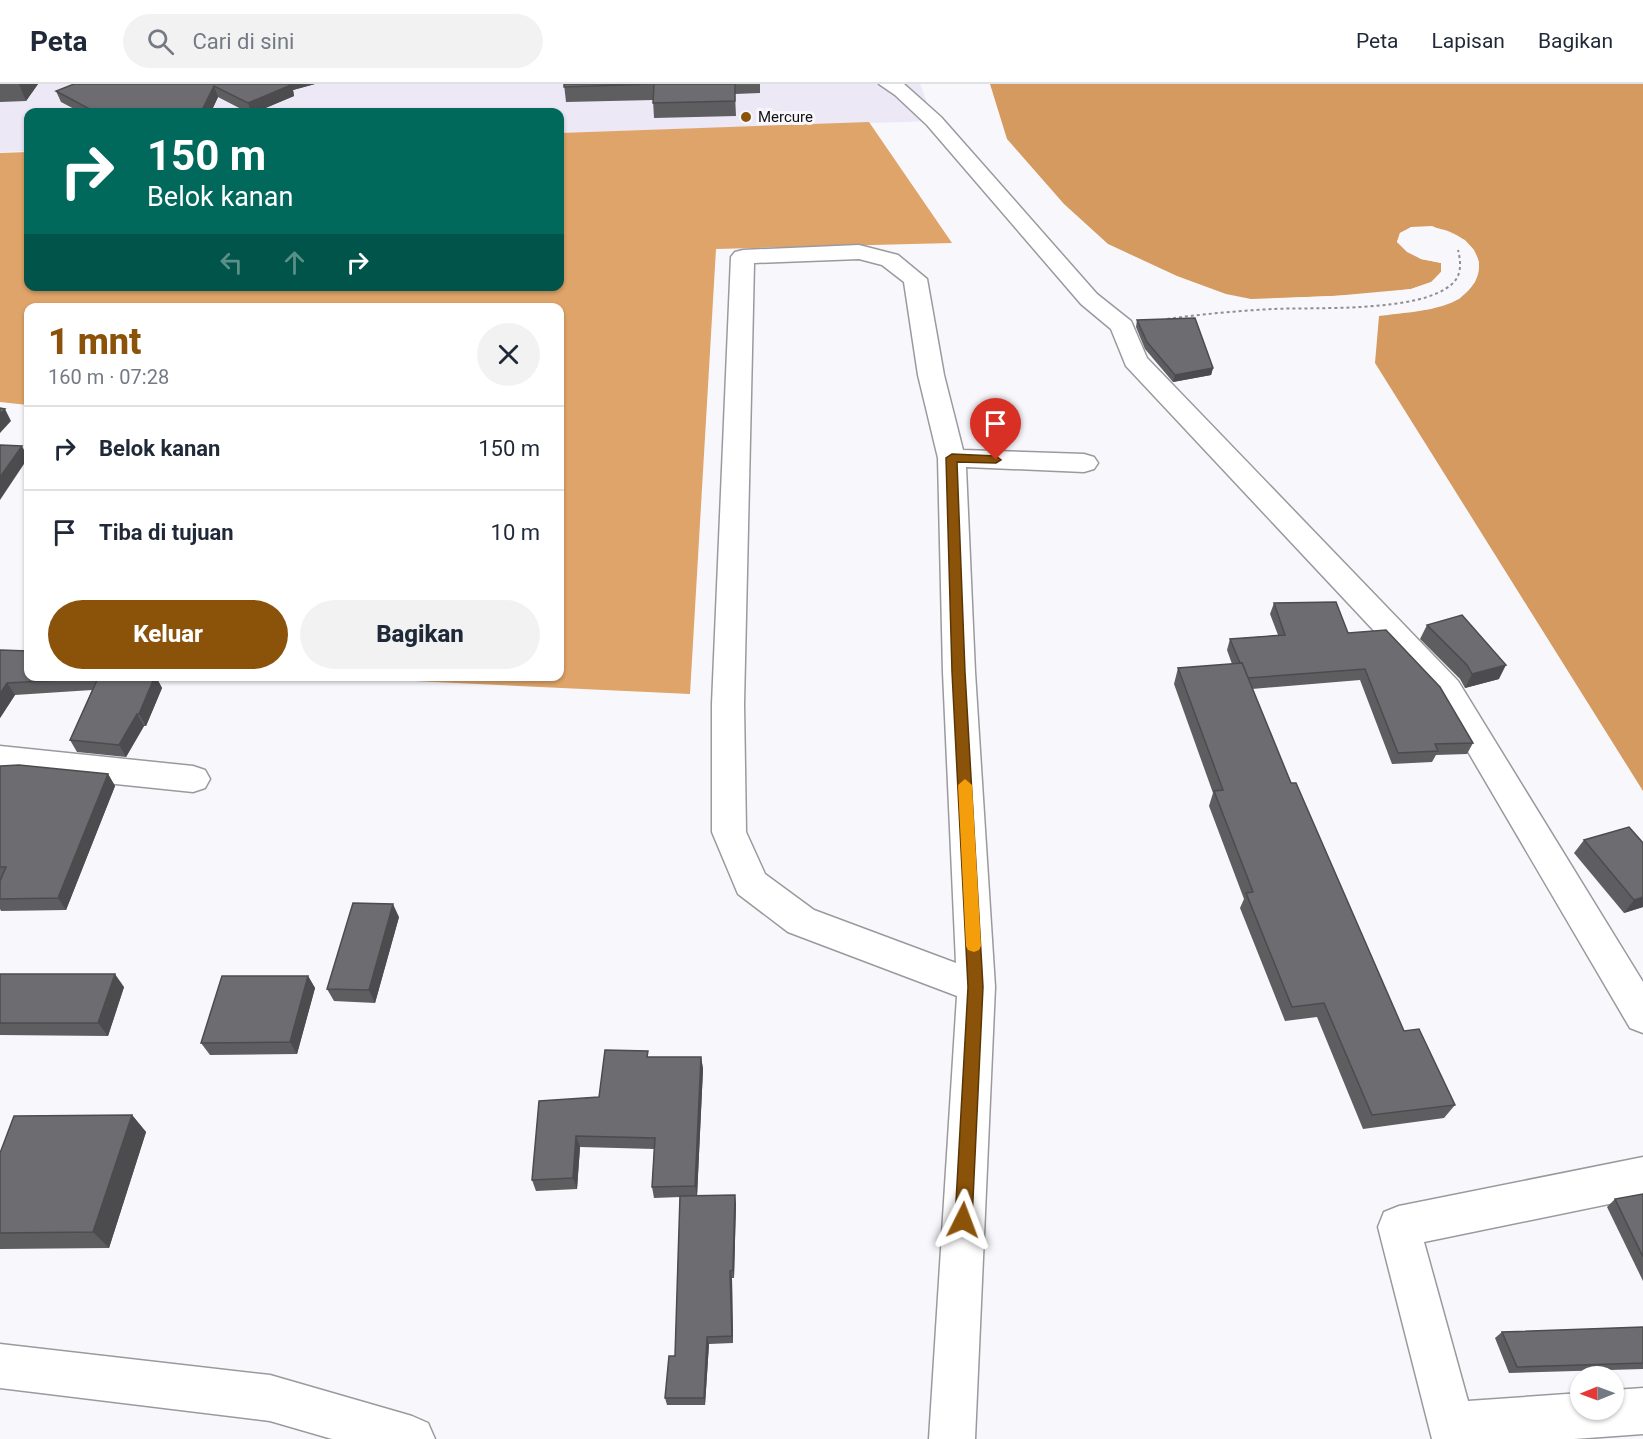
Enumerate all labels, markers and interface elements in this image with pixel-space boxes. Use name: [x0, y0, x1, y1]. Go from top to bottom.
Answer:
search box: [123, 14, 543, 68]
text: Peta: [30, 25, 87, 58]
icon: search: [144, 25, 177, 58]
text: Cari di sini: [192, 29, 294, 54]
text: Peta: [1356, 29, 1398, 53]
text: Lapisan: [1431, 29, 1505, 53]
text: Bagikan: [1538, 29, 1613, 53]
place label: Mercure: [758, 108, 813, 126]
marker: Mercure: [739, 110, 753, 124]
text: 150 m: [147, 131, 266, 180]
icon: right: [48, 132, 126, 210]
text: Belok kanan: [147, 181, 293, 213]
icon: left: [215, 246, 248, 279]
icon: ahead: [278, 246, 311, 279]
icon: right: [341, 246, 374, 279]
text: 1 mnt: [48, 321, 141, 363]
button: close: [477, 323, 540, 386]
text: 160 m · 07:28: [48, 365, 169, 389]
pin: [970, 398, 1021, 460]
icon: arrive: [979, 407, 1012, 440]
icon: right: [48, 432, 81, 465]
text: Belok kanan: [99, 436, 220, 461]
text: 150 m: [478, 436, 540, 461]
icon: arrive: [48, 516, 81, 549]
text: Tiba di tujuan: [99, 520, 234, 545]
text: 10 m: [491, 520, 540, 545]
button: Keluar: [48, 600, 288, 669]
button: Bagikan: [300, 600, 540, 669]
position arrow: [931, 1188, 995, 1252]
north arrow: [1570, 1366, 1624, 1420]
map controls: [1570, 1366, 1624, 1420]

